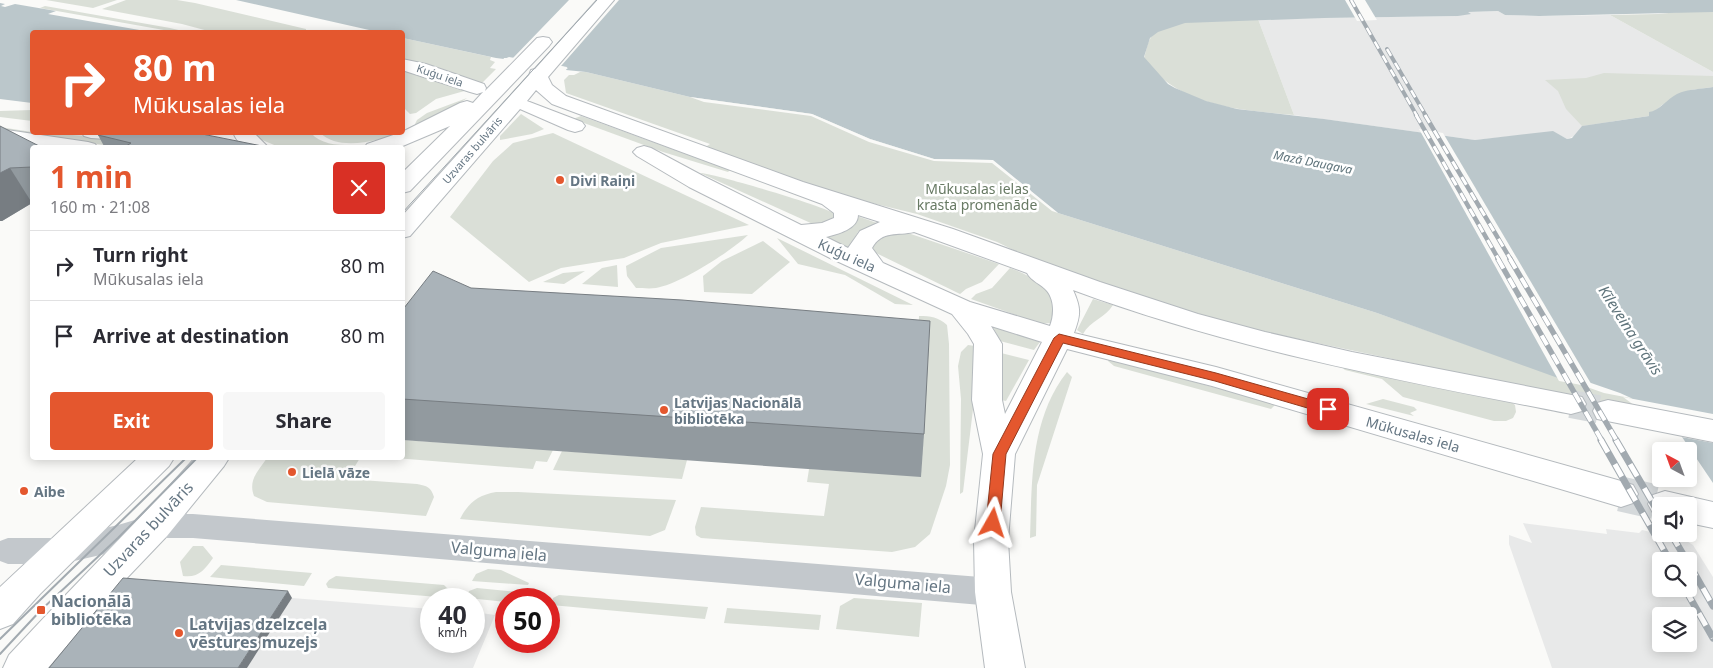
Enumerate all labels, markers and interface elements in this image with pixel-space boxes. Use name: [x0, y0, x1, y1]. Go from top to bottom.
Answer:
text: 80 m: [133, 44, 216, 91]
icon: right: [50, 50, 115, 115]
street label: Kuģu iela: [415, 60, 465, 90]
text: Mūkusalas iela: [133, 89, 285, 119]
street label: Uzvaras bulvāris: [439, 113, 505, 187]
water label: Mazā Daugava: [1272, 146, 1354, 178]
text: 1 min: [50, 156, 133, 197]
button: close: [333, 162, 385, 214]
place label: Divi Raiņi: [570, 171, 635, 190]
marker: Divi Raiņi: [554, 174, 566, 186]
park label: Mūkusalas ielas krasta promenāde: [917, 179, 1037, 214]
text: 160 m · 21:08: [50, 196, 150, 218]
street label: Kuģu iela: [815, 234, 879, 276]
text: Turn right: [93, 242, 188, 268]
icon: right: [50, 252, 78, 280]
text: 80 m: [341, 253, 385, 279]
text: Mūkusalas iela: [93, 268, 204, 290]
water label: Kīleveina grāvis: [1595, 281, 1668, 379]
icon: arrive: [50, 322, 78, 350]
text: Arrive at destination: [93, 323, 289, 349]
text: 80 m: [341, 323, 385, 349]
pin: [1307, 388, 1349, 430]
button: Exit: [50, 392, 213, 450]
button: Share: [223, 392, 385, 450]
place label: Latvijas Nacionālā bibliotēka: [674, 393, 802, 428]
icon: arrive: [1314, 395, 1342, 423]
marker: Latvijas Nacionālā bibliotēka: [658, 404, 670, 416]
street label: Mūkusalas iela: [1364, 412, 1462, 456]
north arrow: [1652, 442, 1698, 488]
map controls: [1652, 442, 1697, 652]
place label: Lielā vāze: [302, 463, 370, 482]
marker: Lielā vāze: [286, 466, 298, 478]
street label: Uzvaras bulvāris: [98, 477, 198, 581]
place label: Aibe: [34, 482, 65, 501]
marker: Aibe: [18, 485, 30, 497]
position arrow: [966, 496, 1018, 548]
button: sound: [1652, 497, 1697, 542]
street label: Valguma iela: [450, 536, 548, 566]
button: search: [1652, 552, 1697, 597]
street label: Valguma iela: [854, 568, 952, 598]
speed limit sign: 50: [495, 588, 560, 653]
place label: Nacionālā bibliotēka: [51, 590, 132, 630]
text: 40: [438, 597, 467, 631]
marker: Nacionālā bibliotēka: [35, 604, 47, 616]
button: layers: [1652, 607, 1697, 652]
place label: Latvijas dzelzceļa vēstures muzejs: [189, 613, 327, 653]
text: km/h: [438, 624, 467, 641]
marker: Latvijas dzelzceļa vēstures muzejs: [173, 627, 185, 639]

